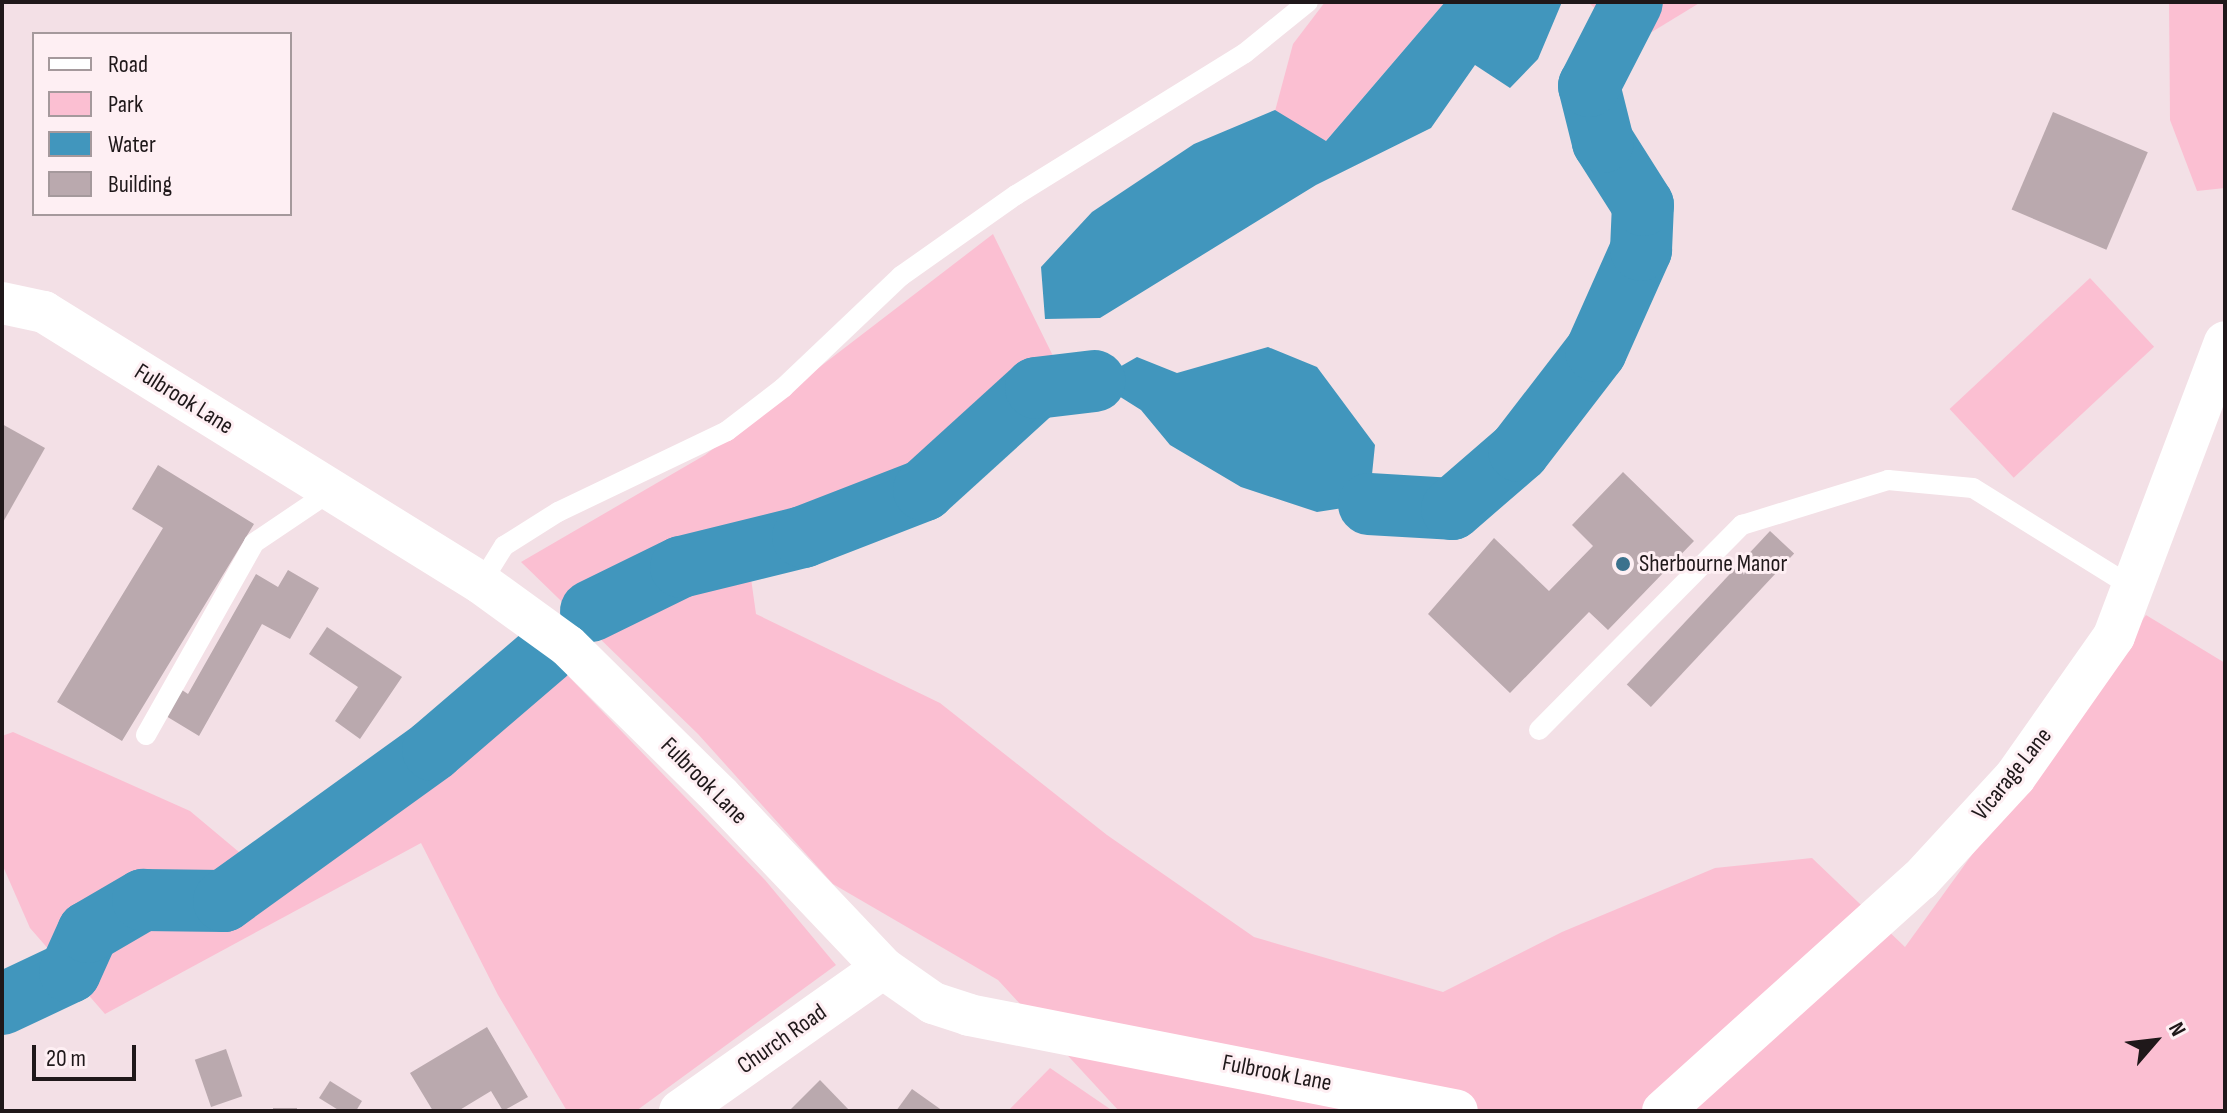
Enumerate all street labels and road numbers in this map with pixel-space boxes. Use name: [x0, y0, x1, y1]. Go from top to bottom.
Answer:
street label: Fulbrook Lane: [129, 357, 239, 441]
street label: Vicarage Lane: [1966, 722, 2058, 826]
street label: Fulbrook Lane: [655, 732, 753, 830]
street label: Church Road: [732, 998, 832, 1080]
street label: Fulbrook Lane: [1220, 1048, 1334, 1098]

